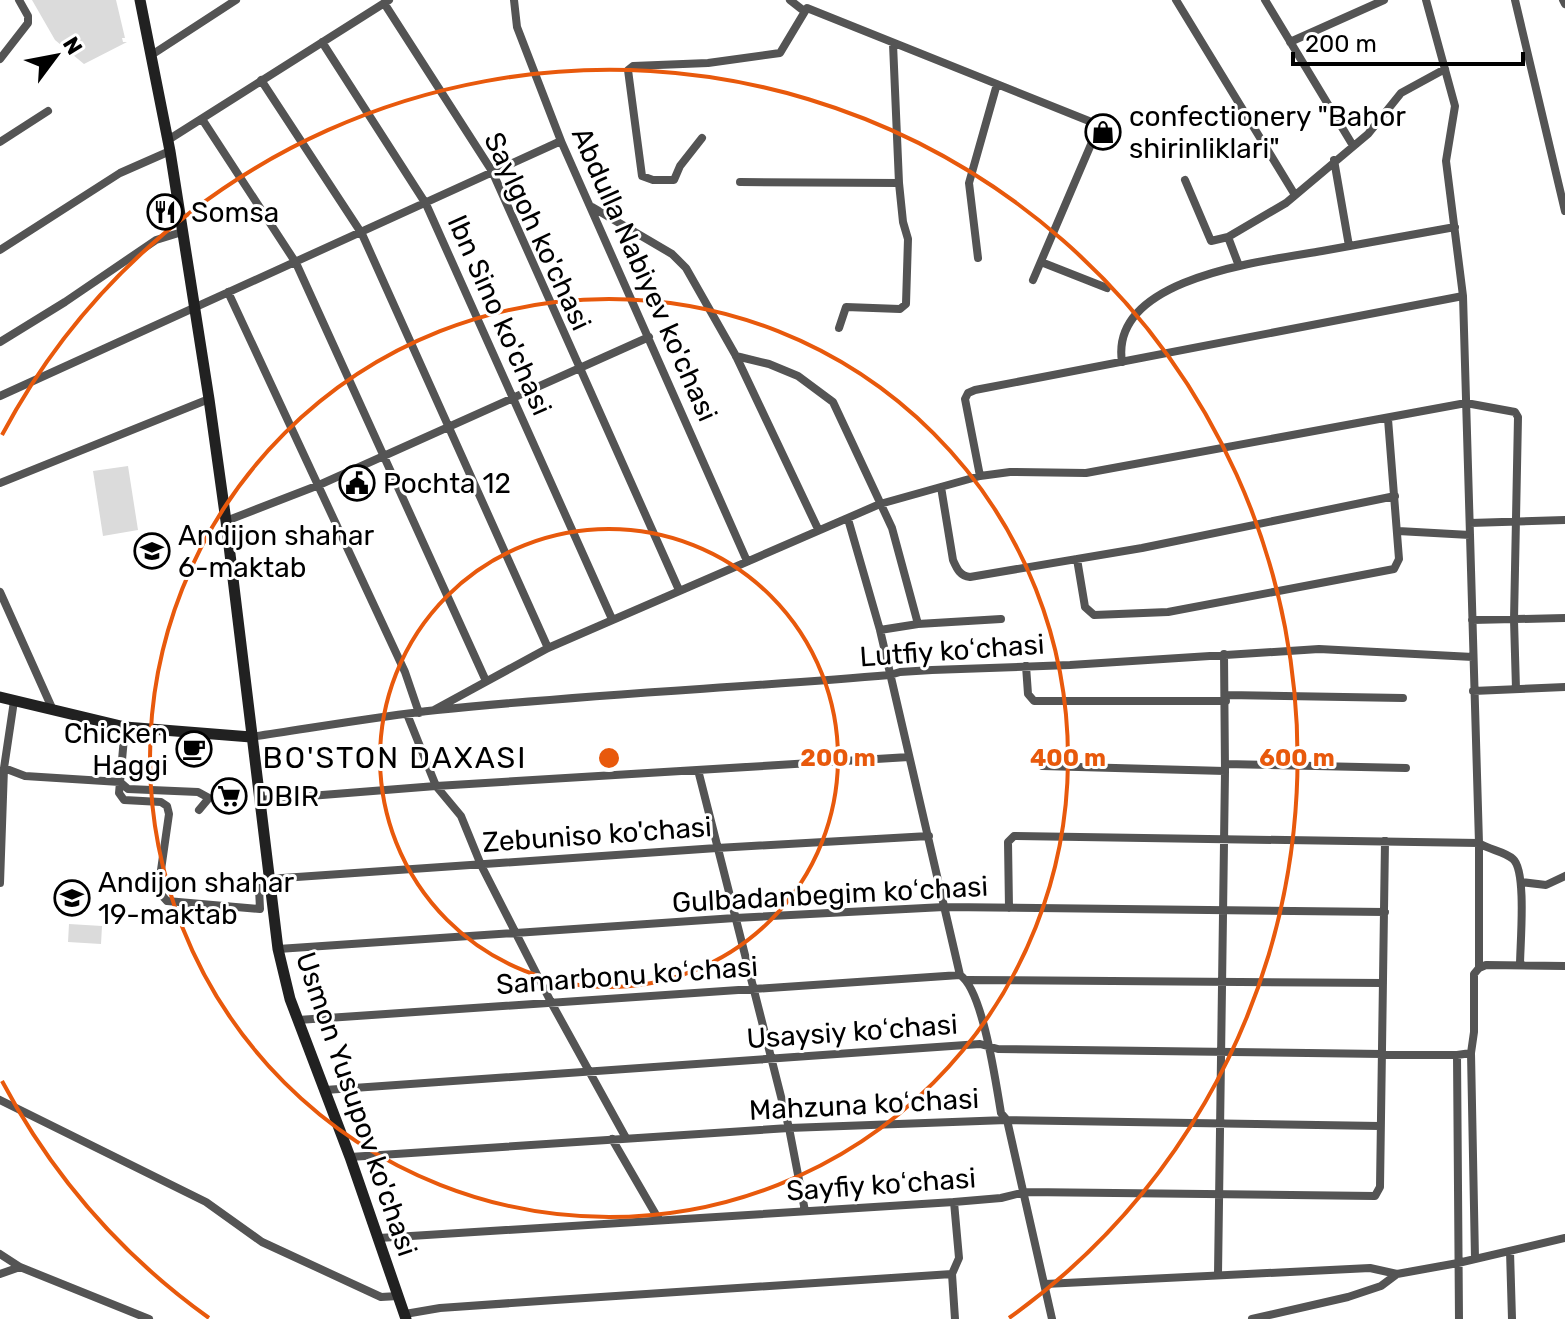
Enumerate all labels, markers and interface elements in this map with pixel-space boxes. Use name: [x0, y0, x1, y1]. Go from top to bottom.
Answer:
north arrow: [16, 16, 96, 96]
scale bar: [1293, 16, 1523, 66]
text: 200 m: [1305, 30, 1377, 58]
text: N: [57, 32, 88, 60]
place label: confectionery "Bahor shirinliklari": [1129, 100, 1406, 165]
shop icon: confectionery "Bahor shirinliklari": [1084, 113, 1122, 151]
street label: Abdulla Nabiyev ko'chasi: [565, 122, 724, 426]
street label: Saylgoh ko'chasi: [477, 127, 598, 336]
restaurant icon: Somsa: [146, 193, 184, 231]
place label: Somsa: [191, 196, 279, 229]
street label: Ibn Sino ko'chasi: [441, 210, 558, 420]
public building icon: Pochta 12: [338, 464, 376, 502]
place label: Pochta 12: [383, 467, 511, 500]
place label: Andijon shahar 6-maktab: [178, 519, 374, 584]
school or university icon: Andijon shahar 6-maktab: [133, 532, 171, 570]
street label: Lutfiy koʻchasi: [859, 628, 1046, 673]
place label: Chicken Haggi: [64, 717, 168, 782]
cafe icon: Chicken Haggi: [175, 730, 213, 768]
district label: BO'STON DAXASI: [263, 740, 527, 776]
centre of rings: [595, 744, 623, 772]
text: 200 m: [800, 744, 876, 772]
text: 400 m: [1030, 744, 1106, 772]
text: 600 m: [1259, 744, 1335, 772]
supermarket icon: DBIR: [210, 777, 248, 815]
place label: DBIR: [255, 780, 319, 813]
street label: Zebuniso ko'chasi: [481, 810, 713, 859]
place label: Andijon shahar 19-maktab: [98, 866, 294, 931]
street label: Gulbadanbegim koʻchasi: [671, 870, 989, 919]
school or university icon: Andijon shahar 19-maktab: [53, 879, 91, 917]
street label: Usmon Yusupov ko'chasi: [289, 948, 424, 1260]
street label: Samarbonu koʻchasi: [495, 950, 759, 1001]
street label: Usaysiy koʻchasi: [745, 1008, 959, 1055]
street label: Mahzuna koʻchasi: [748, 1082, 980, 1127]
street label: Sayfiy koʻchasi: [785, 1161, 977, 1208]

